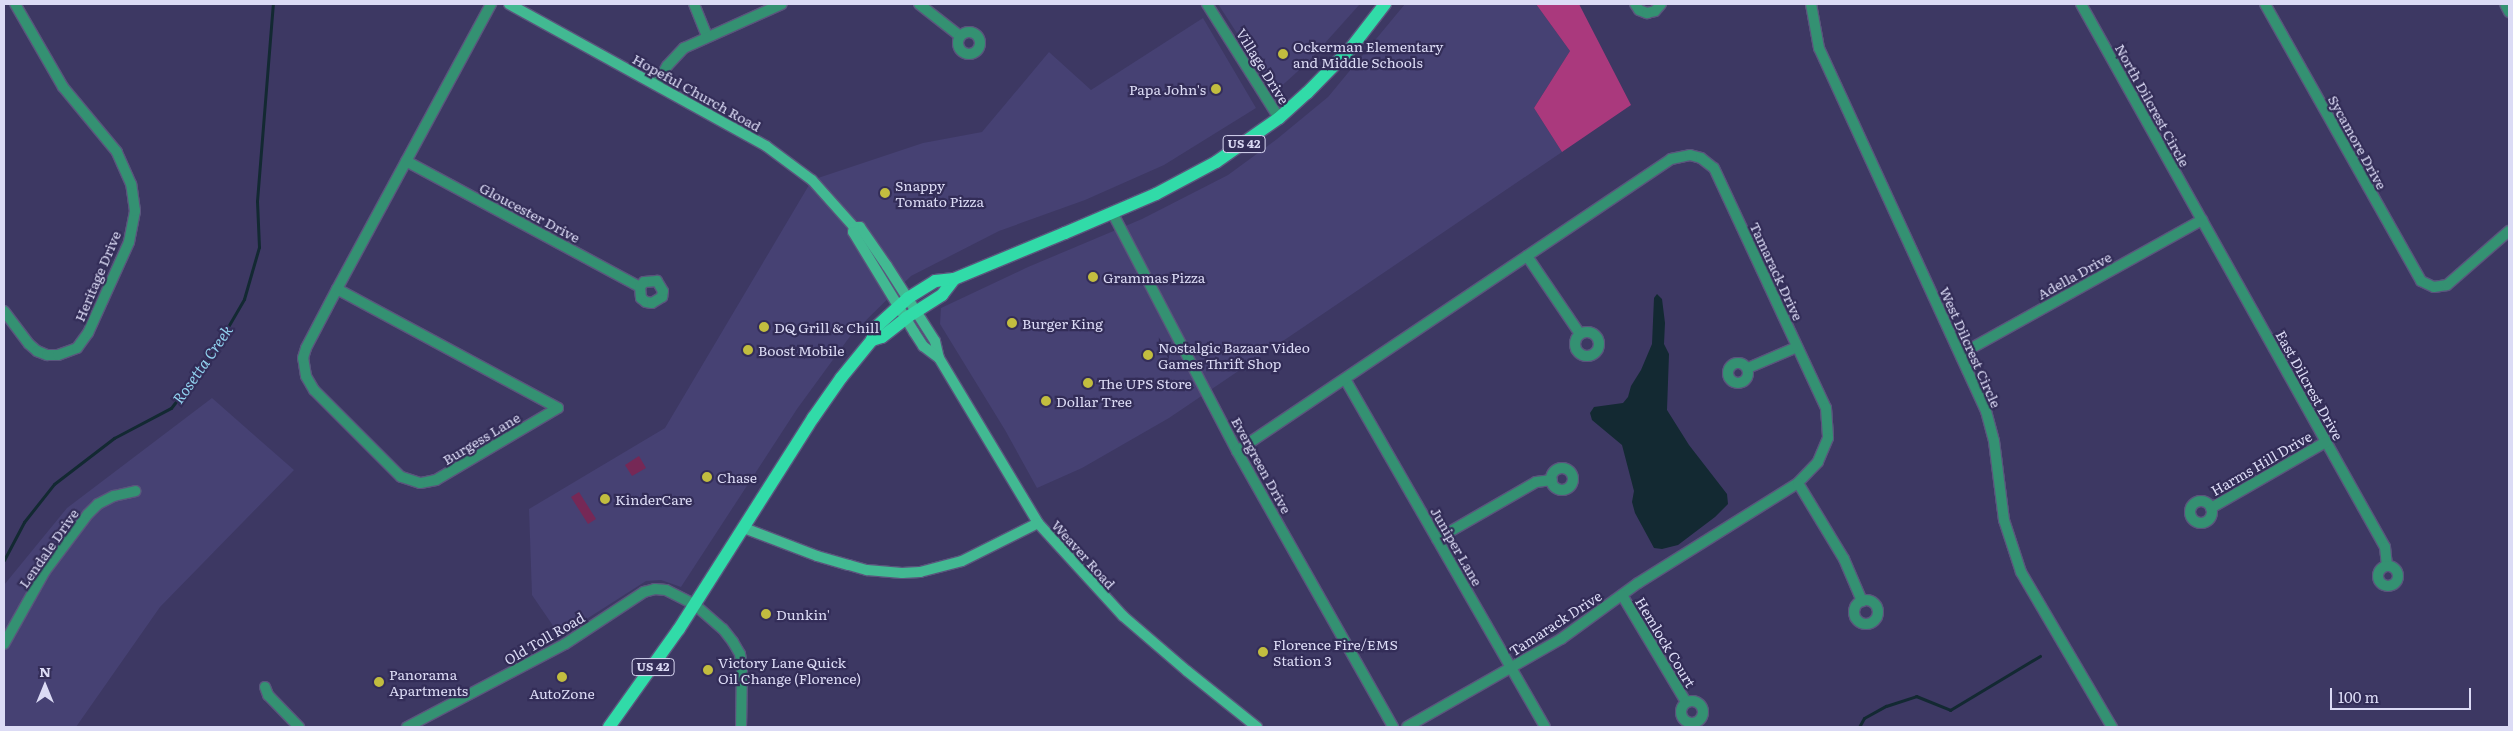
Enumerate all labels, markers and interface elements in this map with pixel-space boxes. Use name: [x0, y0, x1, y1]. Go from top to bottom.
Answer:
street label: Village Drive: [1233, 25, 1293, 107]
place label: Ockerman Elementary and Middle Schools: [1293, 38, 1443, 70]
street label: North Dilcrest Circle: [2112, 41, 2194, 169]
marker: Ockerman Elementary and Middle Schools: [1277, 48, 1289, 60]
street label: Hopeful Church Road: [630, 50, 764, 134]
place label: Papa John's: [1129, 81, 1206, 97]
marker: Papa John's: [1210, 83, 1222, 95]
street label: Sycamore Drive: [2325, 92, 2391, 192]
road number: US 42: [1222, 134, 1266, 154]
place label: Snappy Tomato Pizza: [895, 177, 984, 210]
street label: Gloucester Drive: [477, 178, 583, 246]
marker: Snappy Tomato Pizza: [879, 187, 891, 199]
street label: Tamarack Drive: [1747, 219, 1807, 323]
street label: Heritage Drive: [70, 228, 124, 324]
street label: Adella Drive: [2034, 248, 2114, 302]
place label: Grammas Pizza: [1103, 269, 1205, 285]
marker: Grammas Pizza: [1087, 271, 1099, 283]
street label: West Dilcrest Circle: [1937, 284, 2005, 410]
place label: Burger King: [1022, 315, 1103, 331]
marker: Burger King: [1006, 317, 1018, 329]
place label: DQ Grill & Chill: [774, 319, 879, 335]
water label: Rosetta Creek: [168, 321, 236, 407]
marker: DQ Grill & Chill: [758, 321, 770, 333]
street label: East Dilcrest Drive: [2273, 327, 2347, 443]
place label: Nostalgic Bazaar Video Games Thrift Shop: [1158, 339, 1310, 372]
place label: Boost Mobile: [758, 342, 845, 358]
marker: Boost Mobile: [742, 344, 754, 356]
marker: Nostalgic Bazaar Video Games Thrift Shop: [1142, 349, 1154, 361]
place label: The UPS Store: [1098, 375, 1192, 391]
marker: The UPS Store: [1082, 377, 1094, 389]
place label: Dollar Tree: [1056, 393, 1132, 409]
marker: Dollar Tree: [1040, 395, 1052, 407]
street label: Burgess Lane: [439, 408, 523, 468]
street label: Evergreen Drive: [1229, 414, 1295, 516]
street label: Harms Hill Drive: [2208, 427, 2314, 499]
place label: Chase: [717, 469, 757, 485]
marker: Chase: [701, 471, 713, 483]
place label: KinderCare: [615, 491, 692, 507]
marker: KinderCare: [599, 493, 611, 505]
street label: Juniper Lane: [1428, 504, 1486, 588]
street label: Lendale Drive: [15, 505, 81, 591]
street label: Weaver Road: [1049, 516, 1119, 592]
street label: Tamarack Drive: [1506, 587, 1604, 659]
street label: Hemlock Court: [1632, 594, 1700, 690]
place label: Dunkin': [776, 606, 830, 622]
street label: Old Toll Road: [501, 608, 587, 668]
marker: Dunkin': [760, 608, 772, 620]
place label: Florence Fire/EMS Station 3: [1273, 636, 1398, 669]
marker: Florence Fire/EMS Station 3: [1257, 646, 1269, 658]
place label: Victory Lane Quick Oil Change (Florence): [718, 654, 861, 686]
road number: US 42: [630, 658, 676, 676]
north arrow: [20, 661, 70, 711]
text: N: [39, 661, 51, 681]
marker: Victory Lane Quick Oil Change (Florence): [702, 664, 714, 676]
place label: Panorama Apartments: [389, 666, 468, 699]
marker: AutoZone: [556, 671, 568, 683]
marker: Panorama Apartments: [373, 676, 385, 688]
scale bar: [2333, 678, 2474, 710]
place label: AutoZone: [529, 685, 595, 701]
text: 100 m: [2338, 685, 2379, 708]

